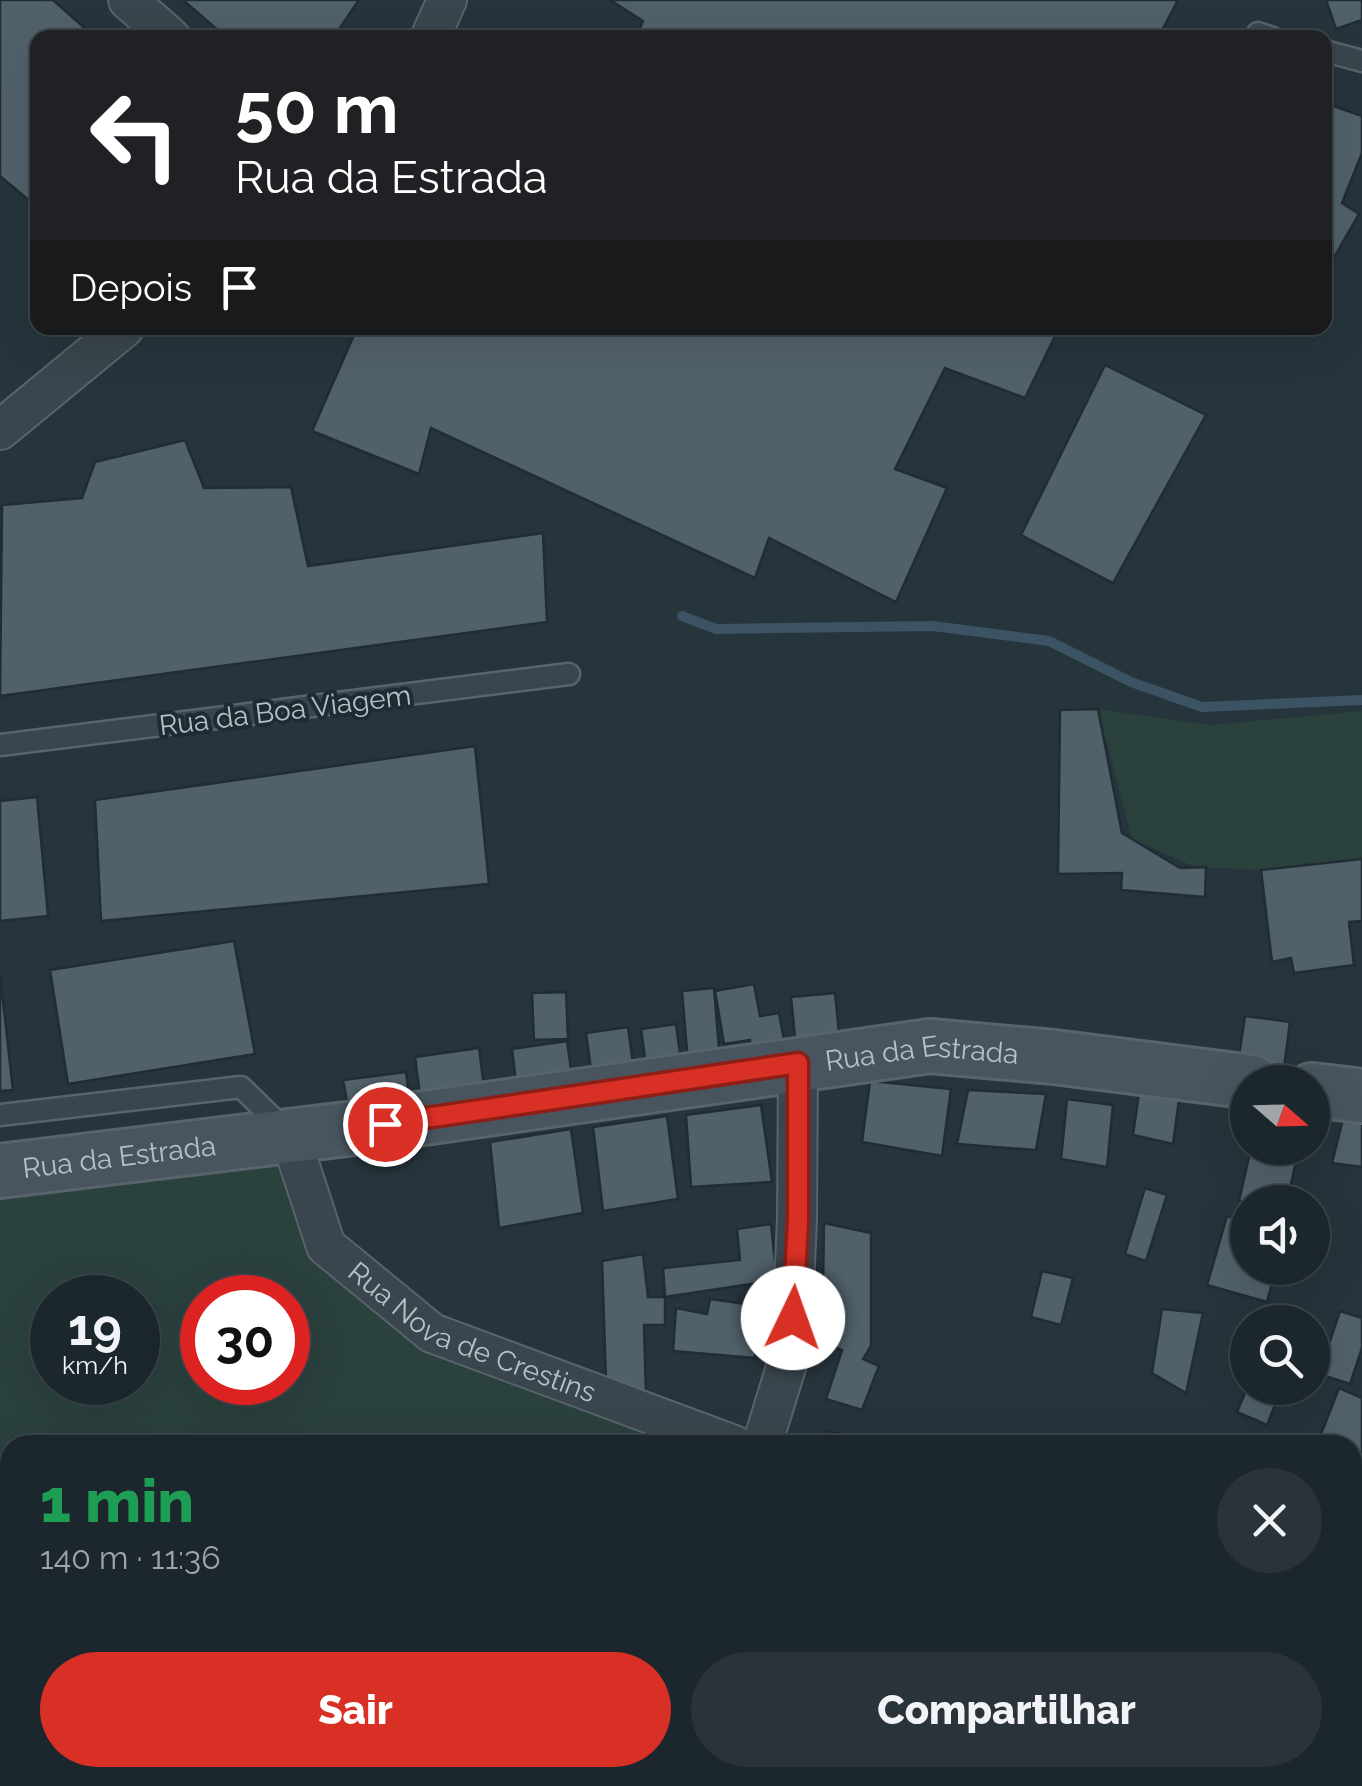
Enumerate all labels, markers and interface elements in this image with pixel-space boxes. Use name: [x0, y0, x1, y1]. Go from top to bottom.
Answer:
text: 50 m: [235, 67, 399, 149]
icon: left: [70, 70, 200, 200]
text: Rua da Estrada: [235, 151, 548, 204]
icon: arrive: [212, 260, 267, 315]
text: Depois: [70, 265, 192, 310]
street label: Rua da Boa Viagem: [157, 679, 413, 742]
street label: Rua da Estrada: [823, 1029, 1020, 1078]
north arrow: [1230, 1065, 1330, 1165]
map controls: [1230, 1065, 1330, 1405]
pin: [343, 1082, 428, 1167]
icon: arrive: [358, 1097, 413, 1152]
street label: Rua da Estrada: [21, 1129, 218, 1185]
button: sound: [1230, 1185, 1330, 1285]
street label: Rua Nova de Crestins: [341, 1255, 600, 1409]
position arrow: [741, 1266, 845, 1370]
speed limit sign: 30: [180, 1275, 310, 1405]
text: 19: [68, 1298, 122, 1357]
button: search: [1230, 1305, 1330, 1405]
text: km/h: [62, 1350, 128, 1380]
text: 1 min: [40, 1466, 194, 1536]
button: close: [1217, 1468, 1322, 1573]
text: 140 m · 11:36: [40, 1539, 220, 1576]
button: Sair: [40, 1652, 671, 1767]
button: Compartilhar: [691, 1652, 1322, 1767]

